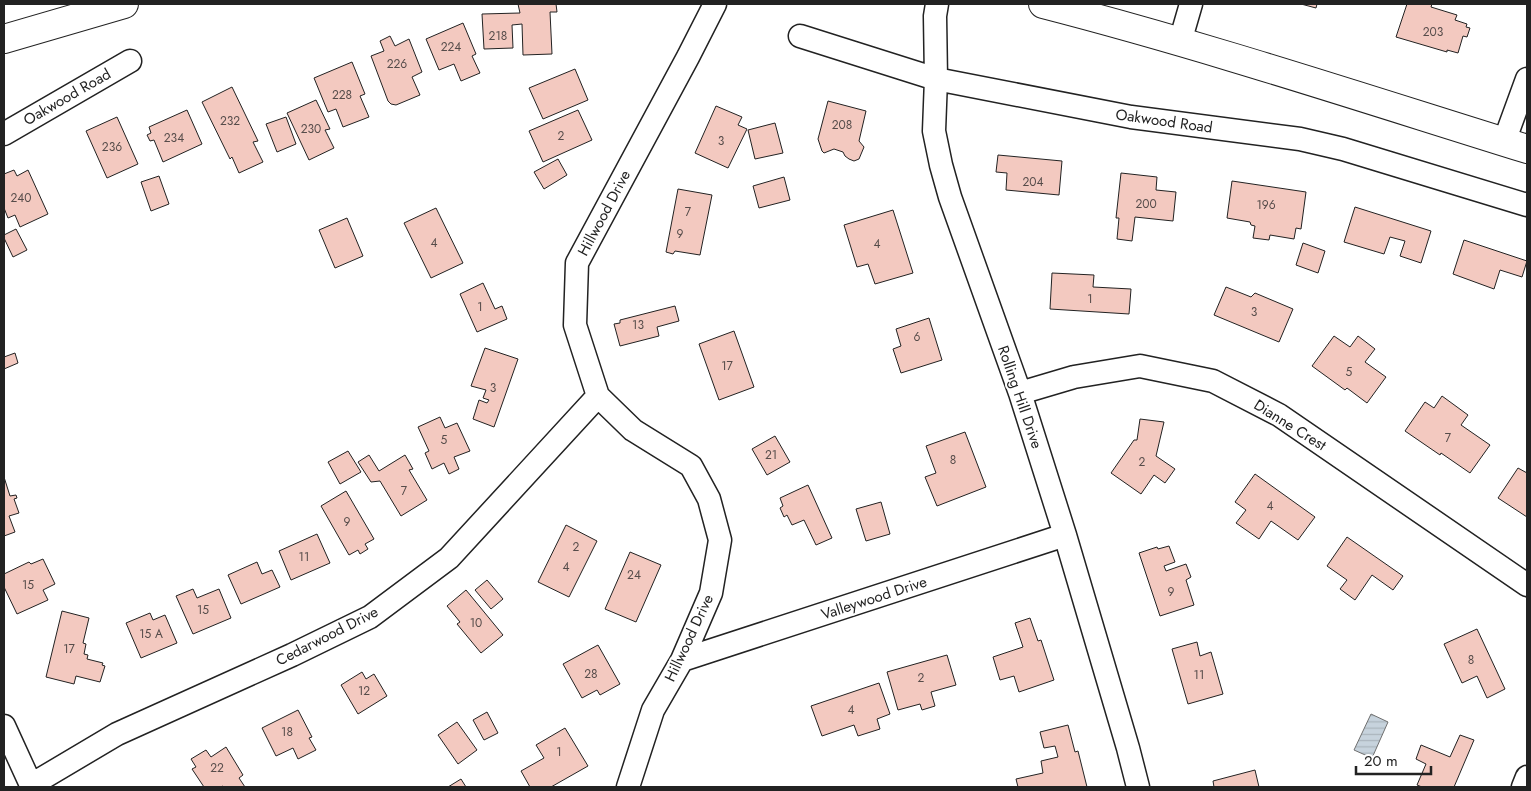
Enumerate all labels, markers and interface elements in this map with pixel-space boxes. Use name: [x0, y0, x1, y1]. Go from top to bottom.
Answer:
house number: 203: [1423, 23, 1444, 41]
house number: 218: [489, 27, 507, 45]
house number: 224: [441, 38, 461, 56]
house number: 226: [387, 55, 407, 73]
street label: Oakwood Road: [19, 63, 115, 131]
house number: 228: [332, 86, 352, 104]
street label: Oakwood Road: [1114, 103, 1214, 139]
house number: 232: [220, 112, 240, 130]
house number: 208: [832, 116, 852, 134]
house number: 230: [301, 120, 321, 138]
house number: 2: [558, 127, 565, 145]
house number: 234: [164, 129, 184, 147]
house number: 3: [718, 132, 725, 150]
house number: 236: [102, 138, 122, 156]
street label: Hillwood Drive: [572, 166, 636, 260]
house number: 204: [1022, 173, 1044, 191]
house number: 240: [10, 189, 32, 207]
house number: 200: [1135, 195, 1157, 213]
house number: 196: [1256, 196, 1276, 214]
house number: 7: [685, 203, 692, 221]
house number: 9: [677, 225, 684, 243]
house number: 4: [431, 234, 438, 252]
house number: 4: [874, 235, 881, 253]
house number: 1: [1087, 290, 1093, 308]
house number: 1: [477, 298, 483, 316]
house number: 3: [1251, 303, 1258, 321]
house number: 13: [632, 316, 644, 334]
house number: 6: [914, 328, 921, 346]
street label: Rolling Hill Drive: [992, 343, 1048, 452]
house number: 17: [721, 357, 734, 375]
house number: 5: [1346, 363, 1353, 381]
house number: 3: [490, 379, 497, 397]
street label: Dianne Crest: [1249, 394, 1331, 456]
house number: 7: [1445, 429, 1452, 447]
house number: 5: [441, 431, 448, 449]
house number: 21: [765, 446, 777, 464]
house number: 8: [950, 451, 956, 469]
house number: 2: [1139, 453, 1146, 471]
house number: 7: [401, 482, 408, 500]
house number: 4: [1267, 497, 1274, 515]
house number: 9: [344, 513, 351, 531]
house number: 2: [573, 538, 580, 556]
house number: 11: [299, 548, 309, 566]
house number: 4: [563, 558, 570, 576]
house number: 24: [627, 566, 641, 584]
street label: Valleywood Drive: [818, 570, 930, 625]
house number: 15: [22, 576, 34, 594]
house number: 9: [1168, 583, 1175, 601]
street label: Hillwood Drive: [659, 590, 719, 685]
house number: 15: [197, 601, 209, 619]
street label: Cedarwood Drive: [272, 601, 382, 671]
house number: 10: [470, 614, 482, 632]
house number: 15 A: [139, 625, 163, 643]
house number: 17: [63, 640, 76, 658]
house number: 8: [1468, 651, 1474, 669]
house number: 28: [584, 665, 598, 683]
house number: 11: [1194, 666, 1204, 684]
house number: 2: [918, 669, 925, 687]
house number: 12: [358, 682, 370, 700]
house number: 4: [848, 701, 855, 719]
house number: 18: [281, 723, 293, 741]
house number: 1: [556, 743, 562, 761]
scale bar: [1356, 744, 1431, 776]
text: 20 m: [1364, 750, 1398, 772]
house number: 22: [210, 759, 224, 777]

